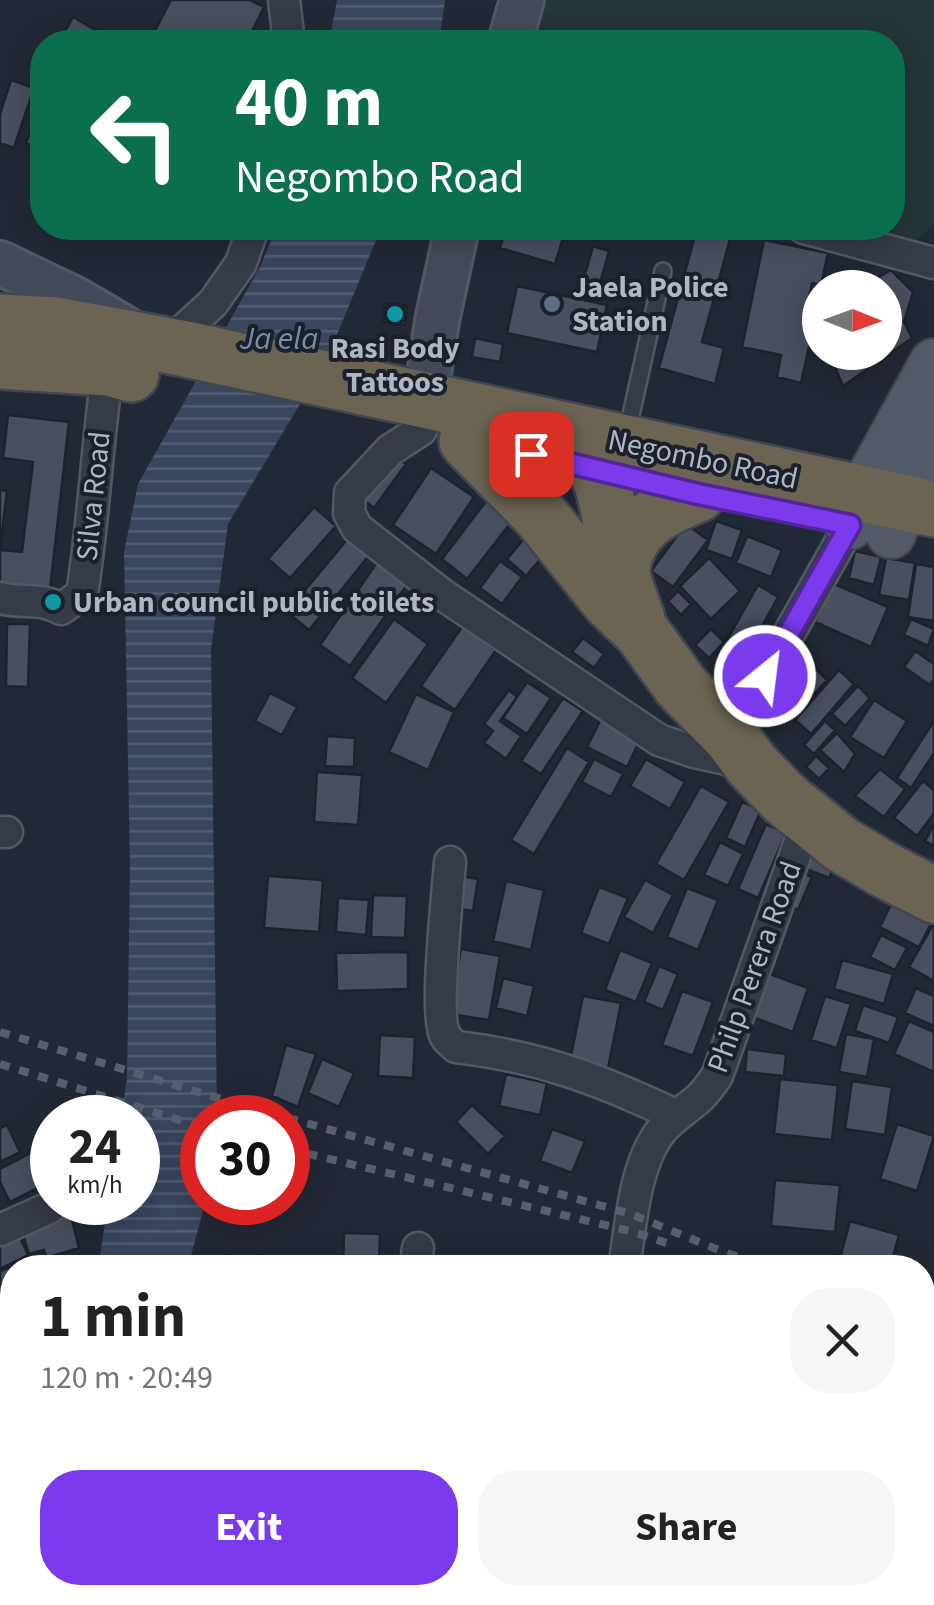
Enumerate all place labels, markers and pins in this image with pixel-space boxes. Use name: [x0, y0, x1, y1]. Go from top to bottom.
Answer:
place label: Jaela Police Station: [572, 266, 729, 343]
marker: Jaela Police Station: [541, 293, 563, 315]
marker: Rasi Body Tattoos: [384, 303, 406, 325]
place label: Rasi Body Tattoos: [330, 327, 460, 404]
pin: [489, 412, 574, 497]
place label: Urban council public toilets: [73, 581, 434, 624]
marker: Urban council public toilets: [42, 591, 64, 613]

